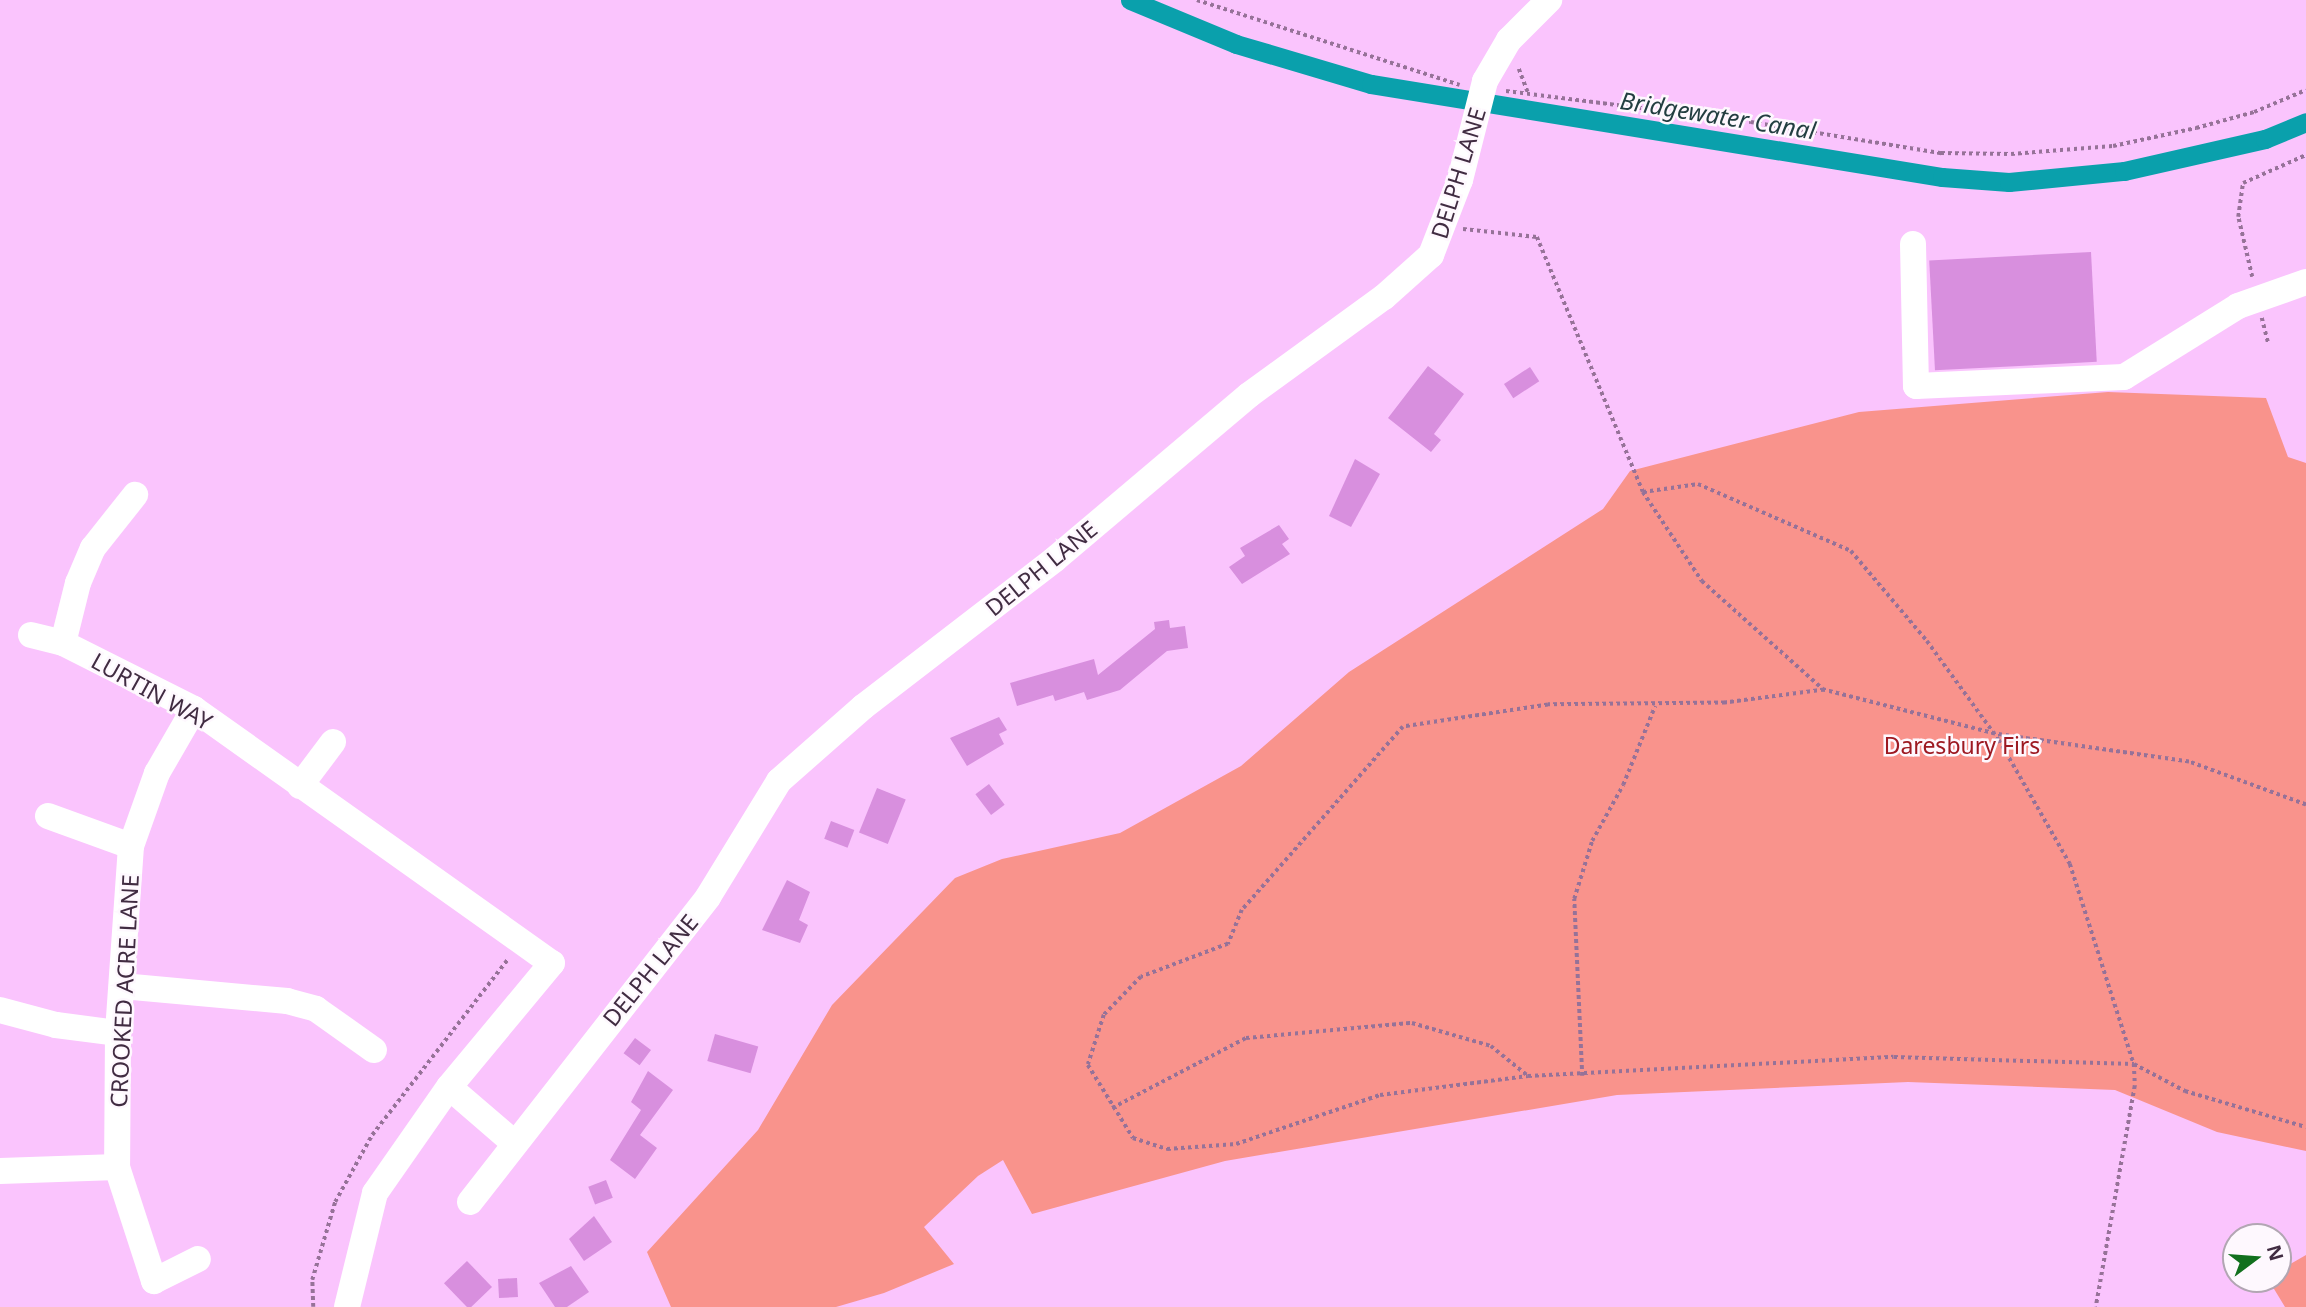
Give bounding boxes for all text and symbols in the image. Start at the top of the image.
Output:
water label: Bridgewater Canal [1618,85,1818,145]
street label: DELPH LANE [1425,104,1491,242]
street label: DELPH LANE [980,515,1102,621]
street label: LURTIN WAY [87,646,217,736]
park label: Daresbury Firs [1884,731,2040,759]
street label: CROOKED ACRE LANE [104,874,144,1108]
street label: DELPH LANE [597,909,703,1031]
north arrow [2222,1223,2292,1293]
text: N [2261,1242,2290,1264]

